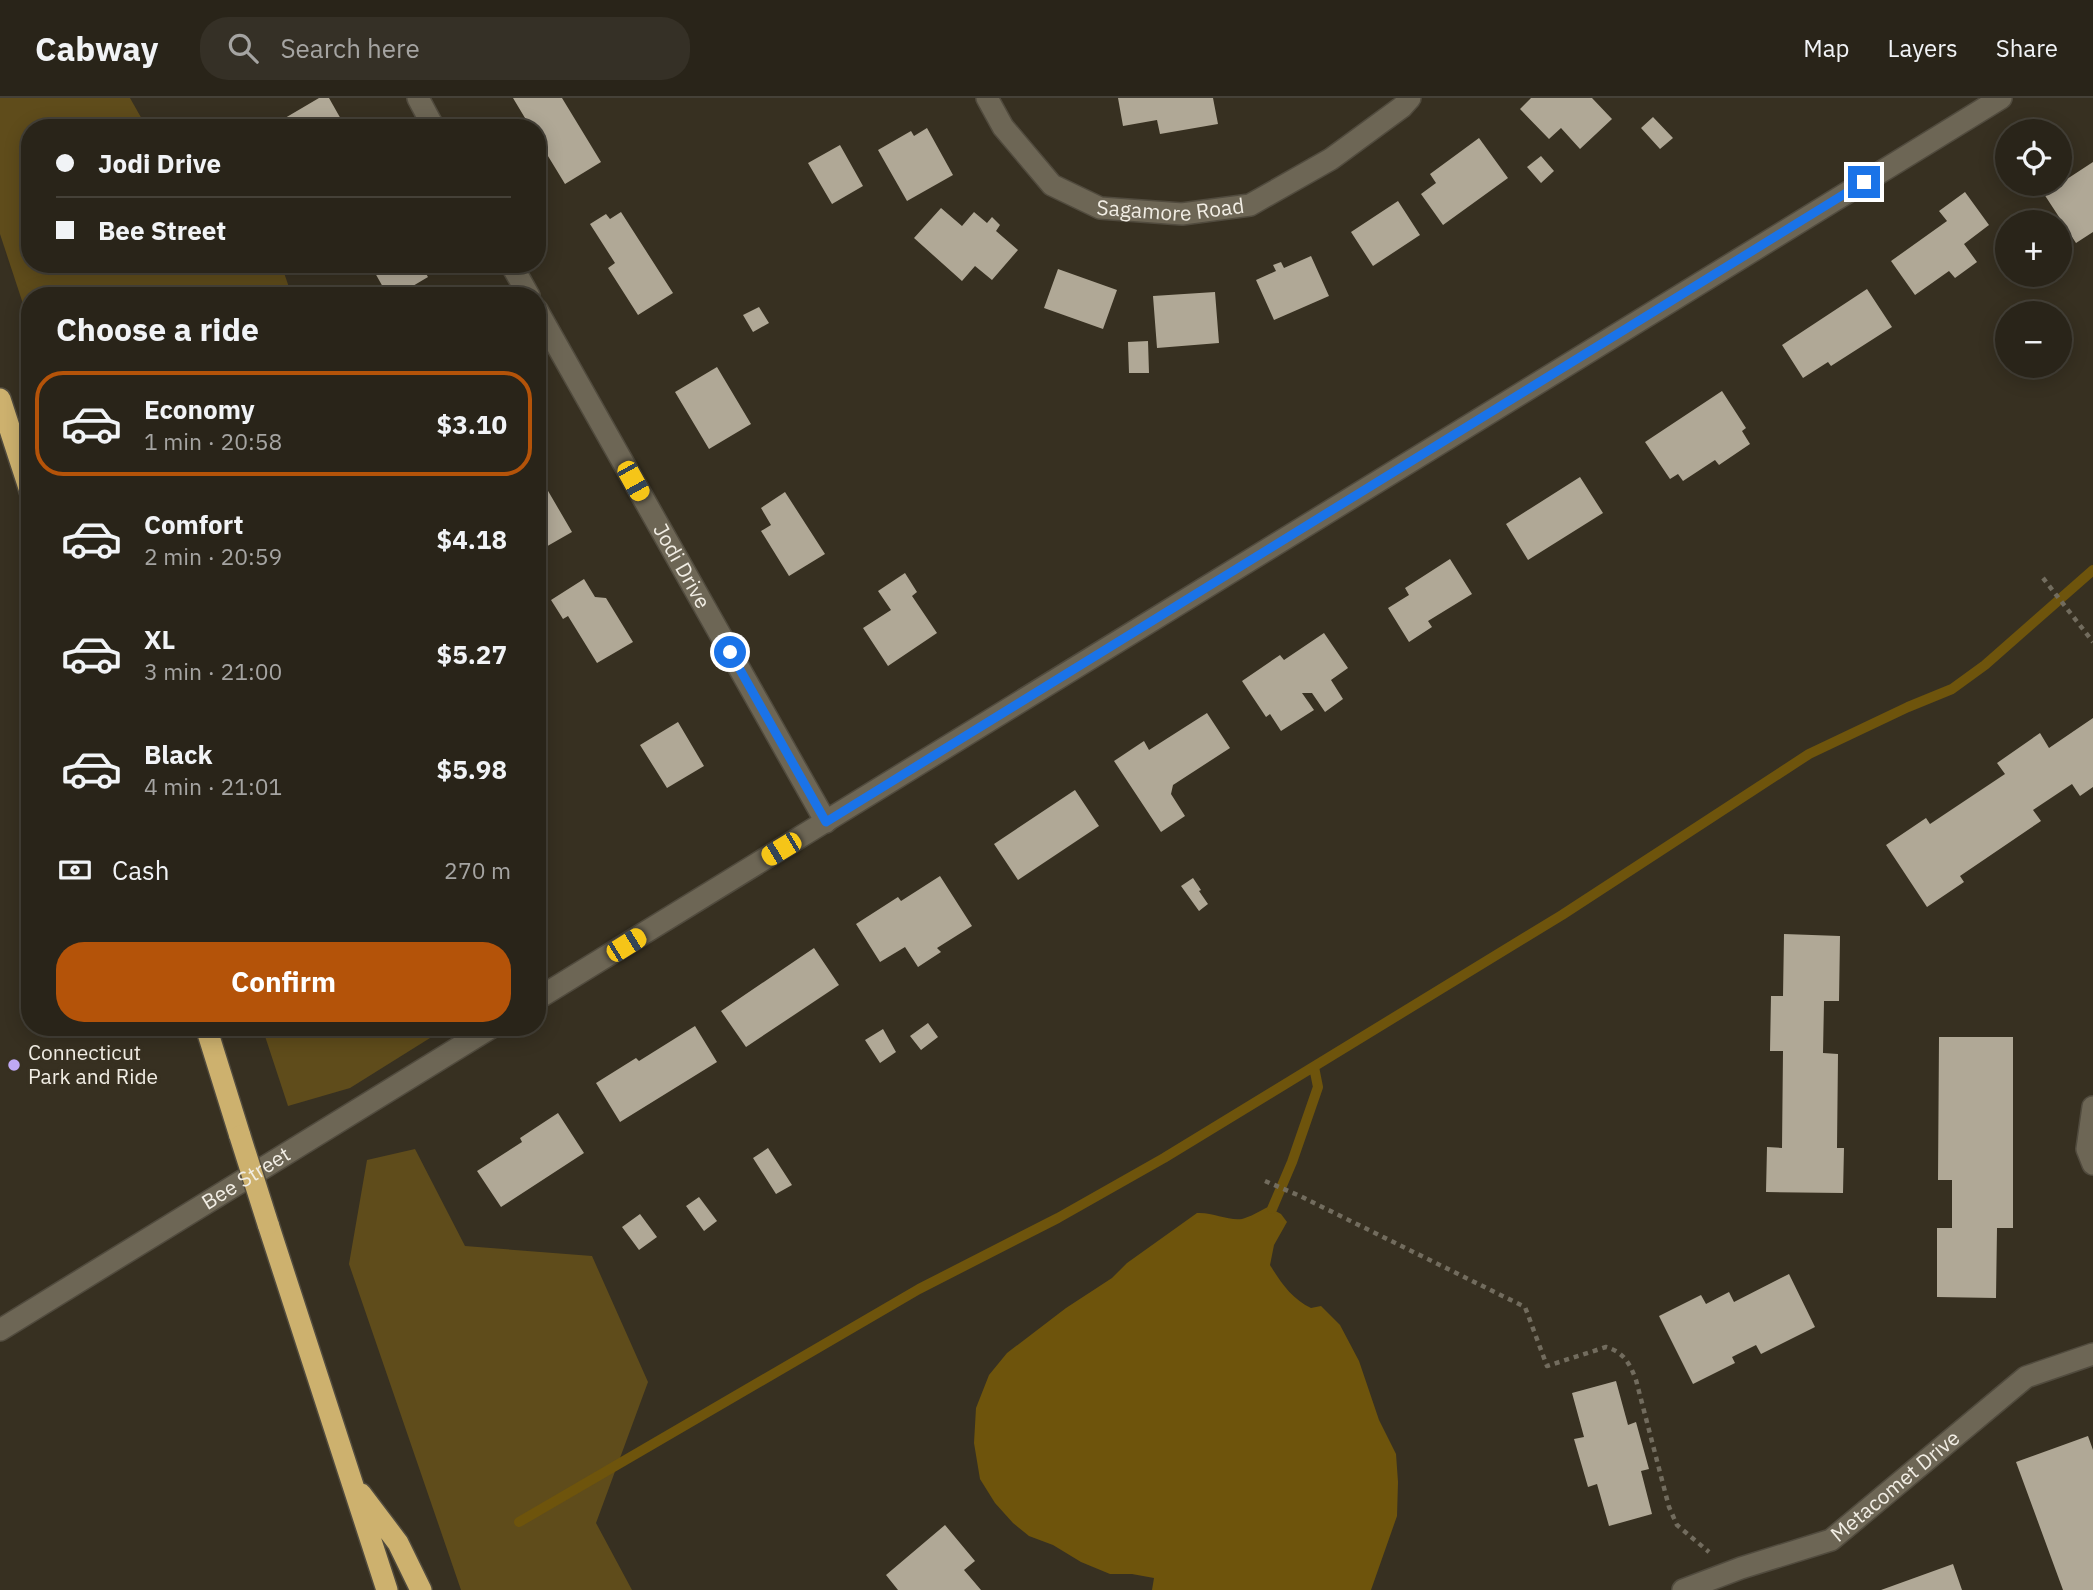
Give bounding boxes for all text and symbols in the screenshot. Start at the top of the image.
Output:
search box [200,17,690,80]
text: Cabway [35,27,158,70]
icon: search [224,29,262,67]
text: Search here [280,31,420,65]
text: Map [1803,32,1850,64]
text: Layers [1888,32,1958,64]
text: Share [1996,32,2058,64]
map controls [1995,119,2072,378]
button: locate [1995,119,2072,196]
text: Jodi Drive [98,146,221,180]
route end [1848,166,1880,198]
street label: Sagamore Road [1096,191,1246,227]
button: + [1995,210,2072,287]
text: Bee Street [98,213,226,247]
button: − [1995,301,2072,378]
text: Choose a ride [56,308,259,350]
icon: car [60,392,123,455]
text: Economy [144,392,255,426]
text: $3.10 [437,407,507,441]
text: 1 min · 20:58 [144,426,282,456]
car [614,458,653,504]
icon: car [60,507,123,570]
text: Comfort [144,507,243,541]
street label: Jodi Drive [647,518,718,613]
text: $4.18 [437,522,507,556]
text: 2 min · 20:59 [144,541,282,571]
icon: car [60,622,123,685]
text: XL [144,622,175,656]
route start [714,636,746,668]
text: $5.27 [437,637,507,671]
text: 3 min · 21:00 [144,656,282,686]
icon: car [60,737,123,800]
text: Black [144,737,212,771]
text: $5.98 [437,752,507,786]
text: 4 min · 21:01 [144,771,282,801]
car [758,829,805,869]
icon: cash [56,851,94,889]
text: Cash [112,853,169,887]
text: 270 m [444,855,511,885]
car [603,925,650,965]
button: Confirm [56,942,511,1022]
place label: Connecticut Park and Ride [28,1038,158,1090]
marker: Connecticut Park and Ride [6,1057,22,1073]
street label: Bee Street [196,1140,295,1216]
street label: Metacomet Drive [1824,1423,1965,1548]

